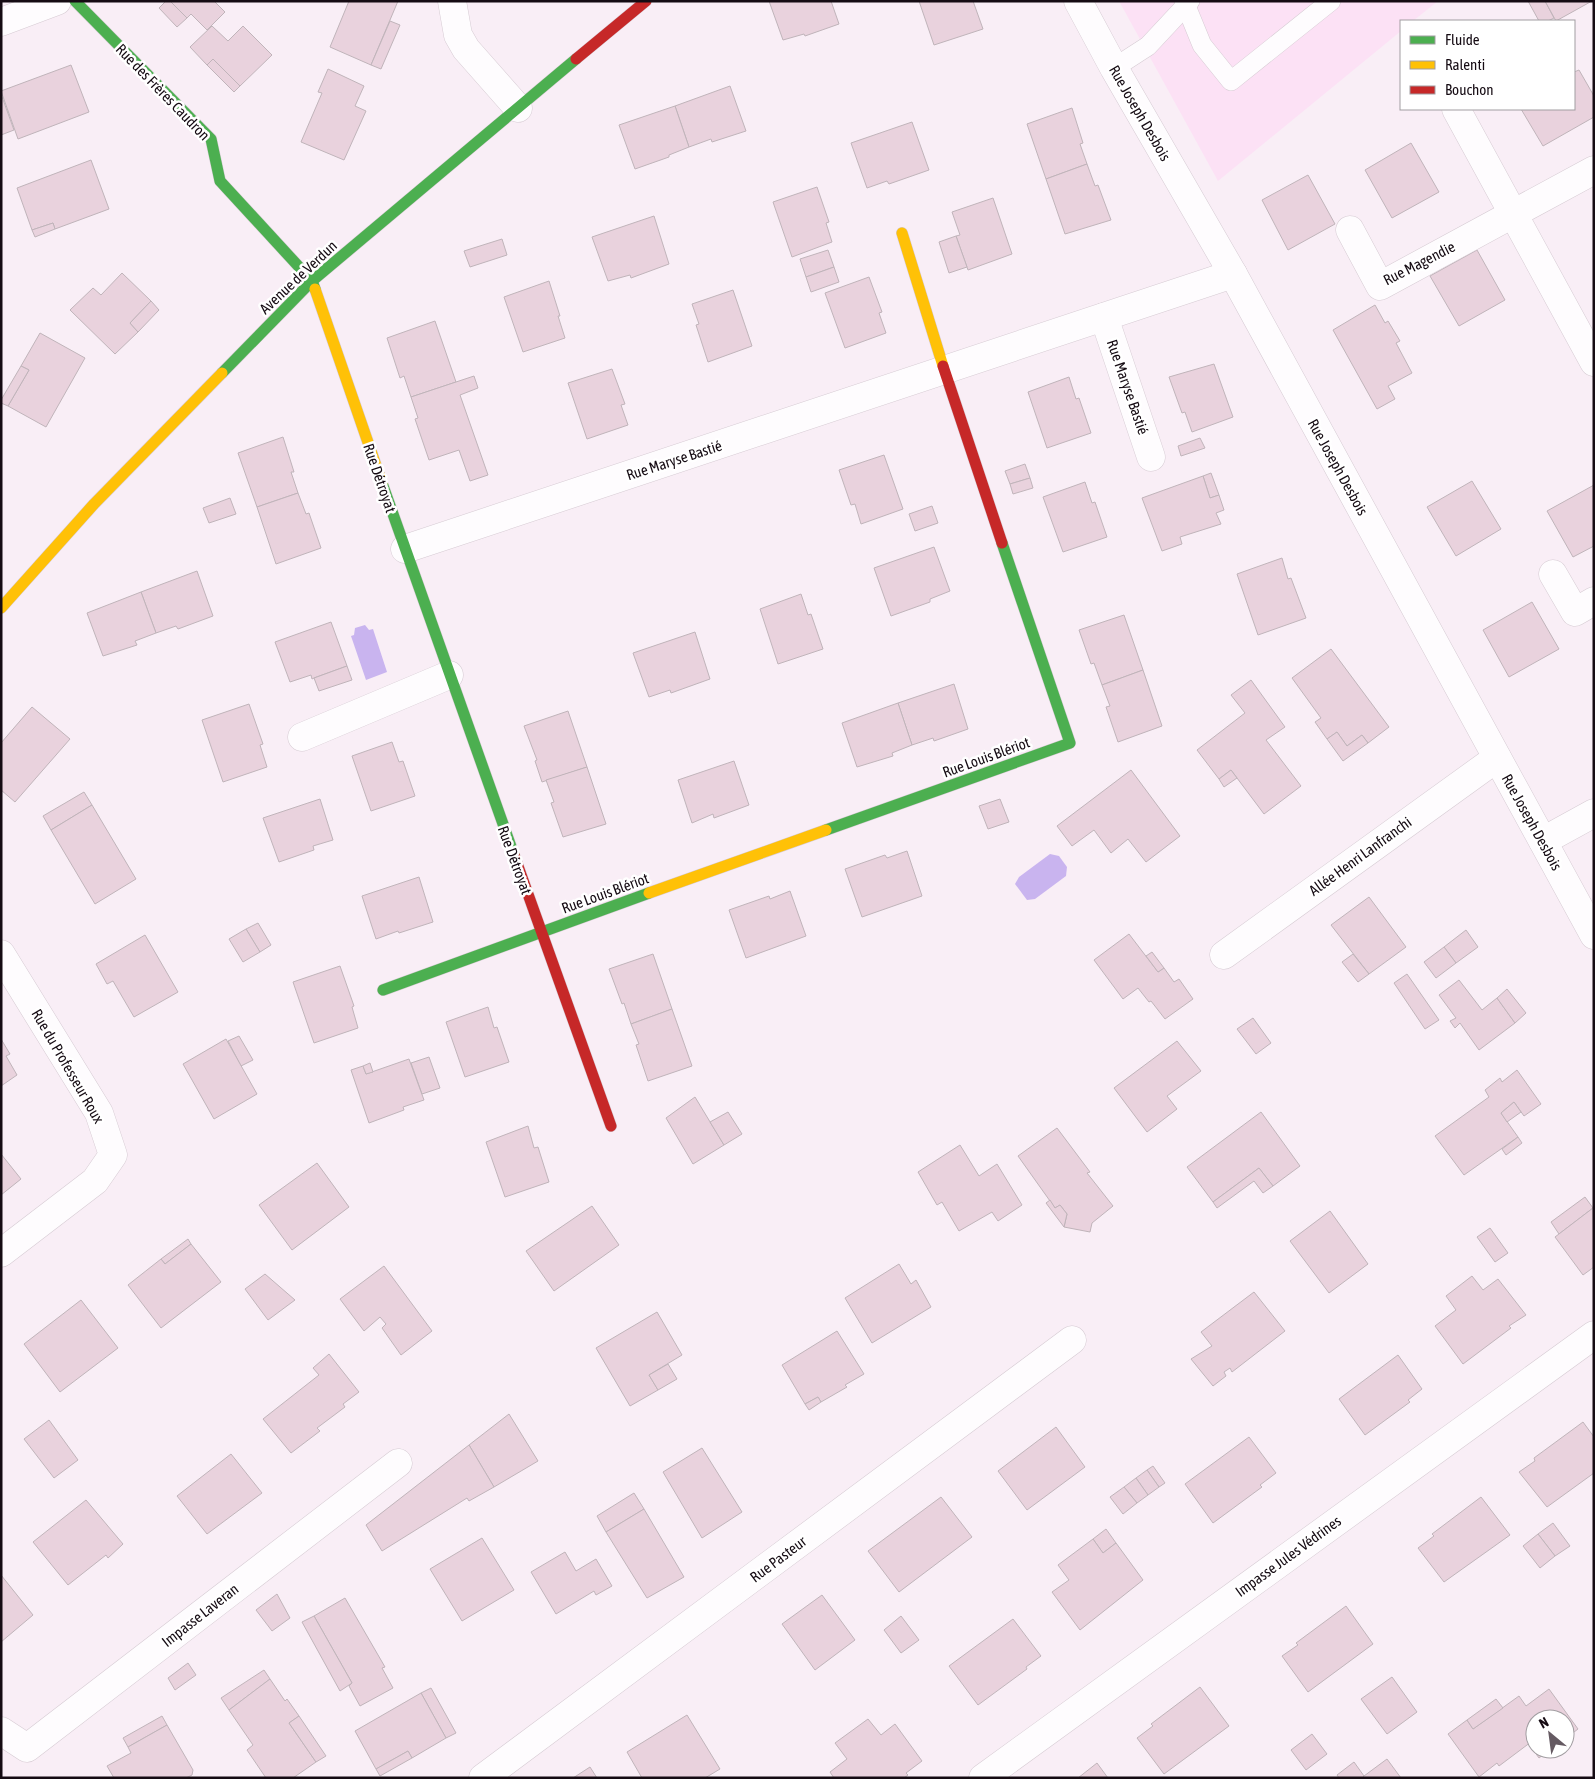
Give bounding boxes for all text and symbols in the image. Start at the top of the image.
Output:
legend [1400,20,1575,110]
text: Fluide [1445,31,1480,48]
street label: Rue des Frères Caudron [113,40,213,144]
text: Ralenti [1445,56,1485,73]
street label: Rue Joseph Desbois [1106,62,1174,164]
text: Bouchon [1445,81,1494,98]
street label: Avenue de Verdun [256,237,340,317]
street label: Rue Magendie [1380,238,1458,288]
street label: Rue Maryse Bastié [1104,337,1152,437]
street label: Rue Joseph Desbois [1305,416,1371,518]
street label: Rue Maryse Bastié [624,437,724,483]
street label: Rue Détroyat [360,441,400,515]
street label: Rue Louis Blériot [940,733,1032,781]
street label: Rue Joseph Desbois [1499,771,1565,873]
street label: Allée Henri Lanfranchi [1306,813,1414,899]
street label: Rue Détroyat [495,823,535,897]
street label: Rue Louis Blériot [559,869,651,917]
street label: Rue du Professeur Roux [28,1006,108,1126]
street label: Impasse Jules Védrines [1232,1512,1344,1600]
street label: Rue Pasteur [747,1532,810,1586]
street label: Impasse Laveran [158,1580,242,1650]
north arrow [1525,1709,1575,1759]
text: N [1536,1714,1551,1732]

